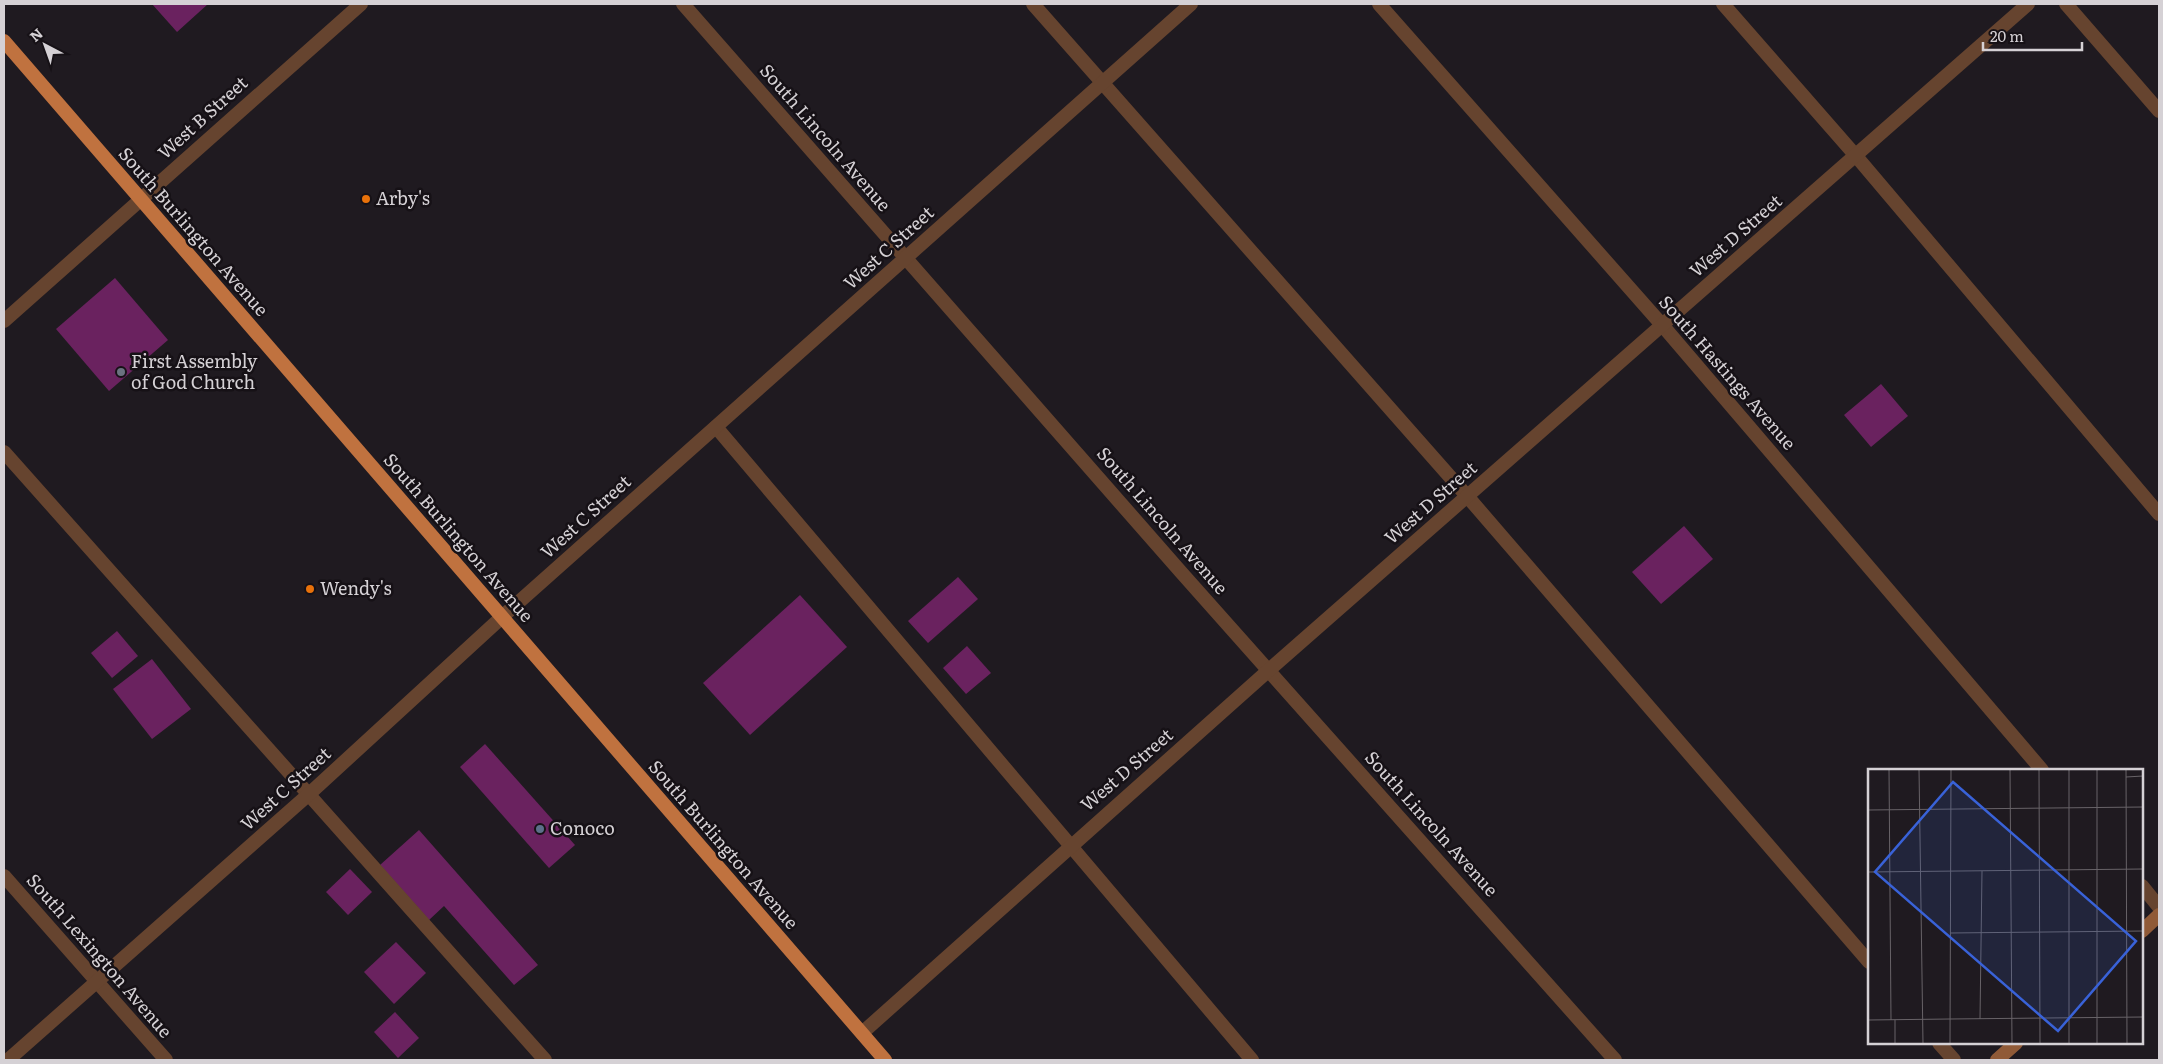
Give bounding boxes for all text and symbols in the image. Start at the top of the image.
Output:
north arrow [20,20,70,70]
scale bar [1983,20,2082,52]
text: N [25,23,47,46]
text: 20 m [1990,24,2024,47]
street label: South Lincoln Avenue [754,57,898,217]
street label: West B Street [151,69,254,165]
street label: South Burlington Avenue [113,140,275,322]
place label: Arby's [376,184,430,211]
street label: West D Street [1683,187,1788,283]
marker: Arby's [360,193,372,205]
street label: West C Street [837,198,940,295]
street label: South Hastings Avenue [1653,289,1803,455]
place label: First Assembly of God Church [131,347,258,395]
marker: First Assembly of God Church [115,366,127,378]
street label: South Lincoln Avenue [1091,440,1235,600]
street label: South Burlington Avenue [378,446,540,628]
street label: West D Street [1378,454,1483,550]
street label: West C Street [534,467,637,564]
place label: Wendy's [320,574,392,601]
marker: Wendy's [304,583,316,595]
street label: West D Street [1074,721,1179,817]
street label: West C Street [234,739,337,836]
street label: South Lincoln Avenue [1359,744,1505,902]
street label: South Burlington Avenue [643,753,805,935]
inset map [1868,769,2143,1044]
place label: Conoco [550,814,615,841]
marker: Conoco [534,823,546,835]
street label: South Lexington Avenue [21,867,179,1043]

